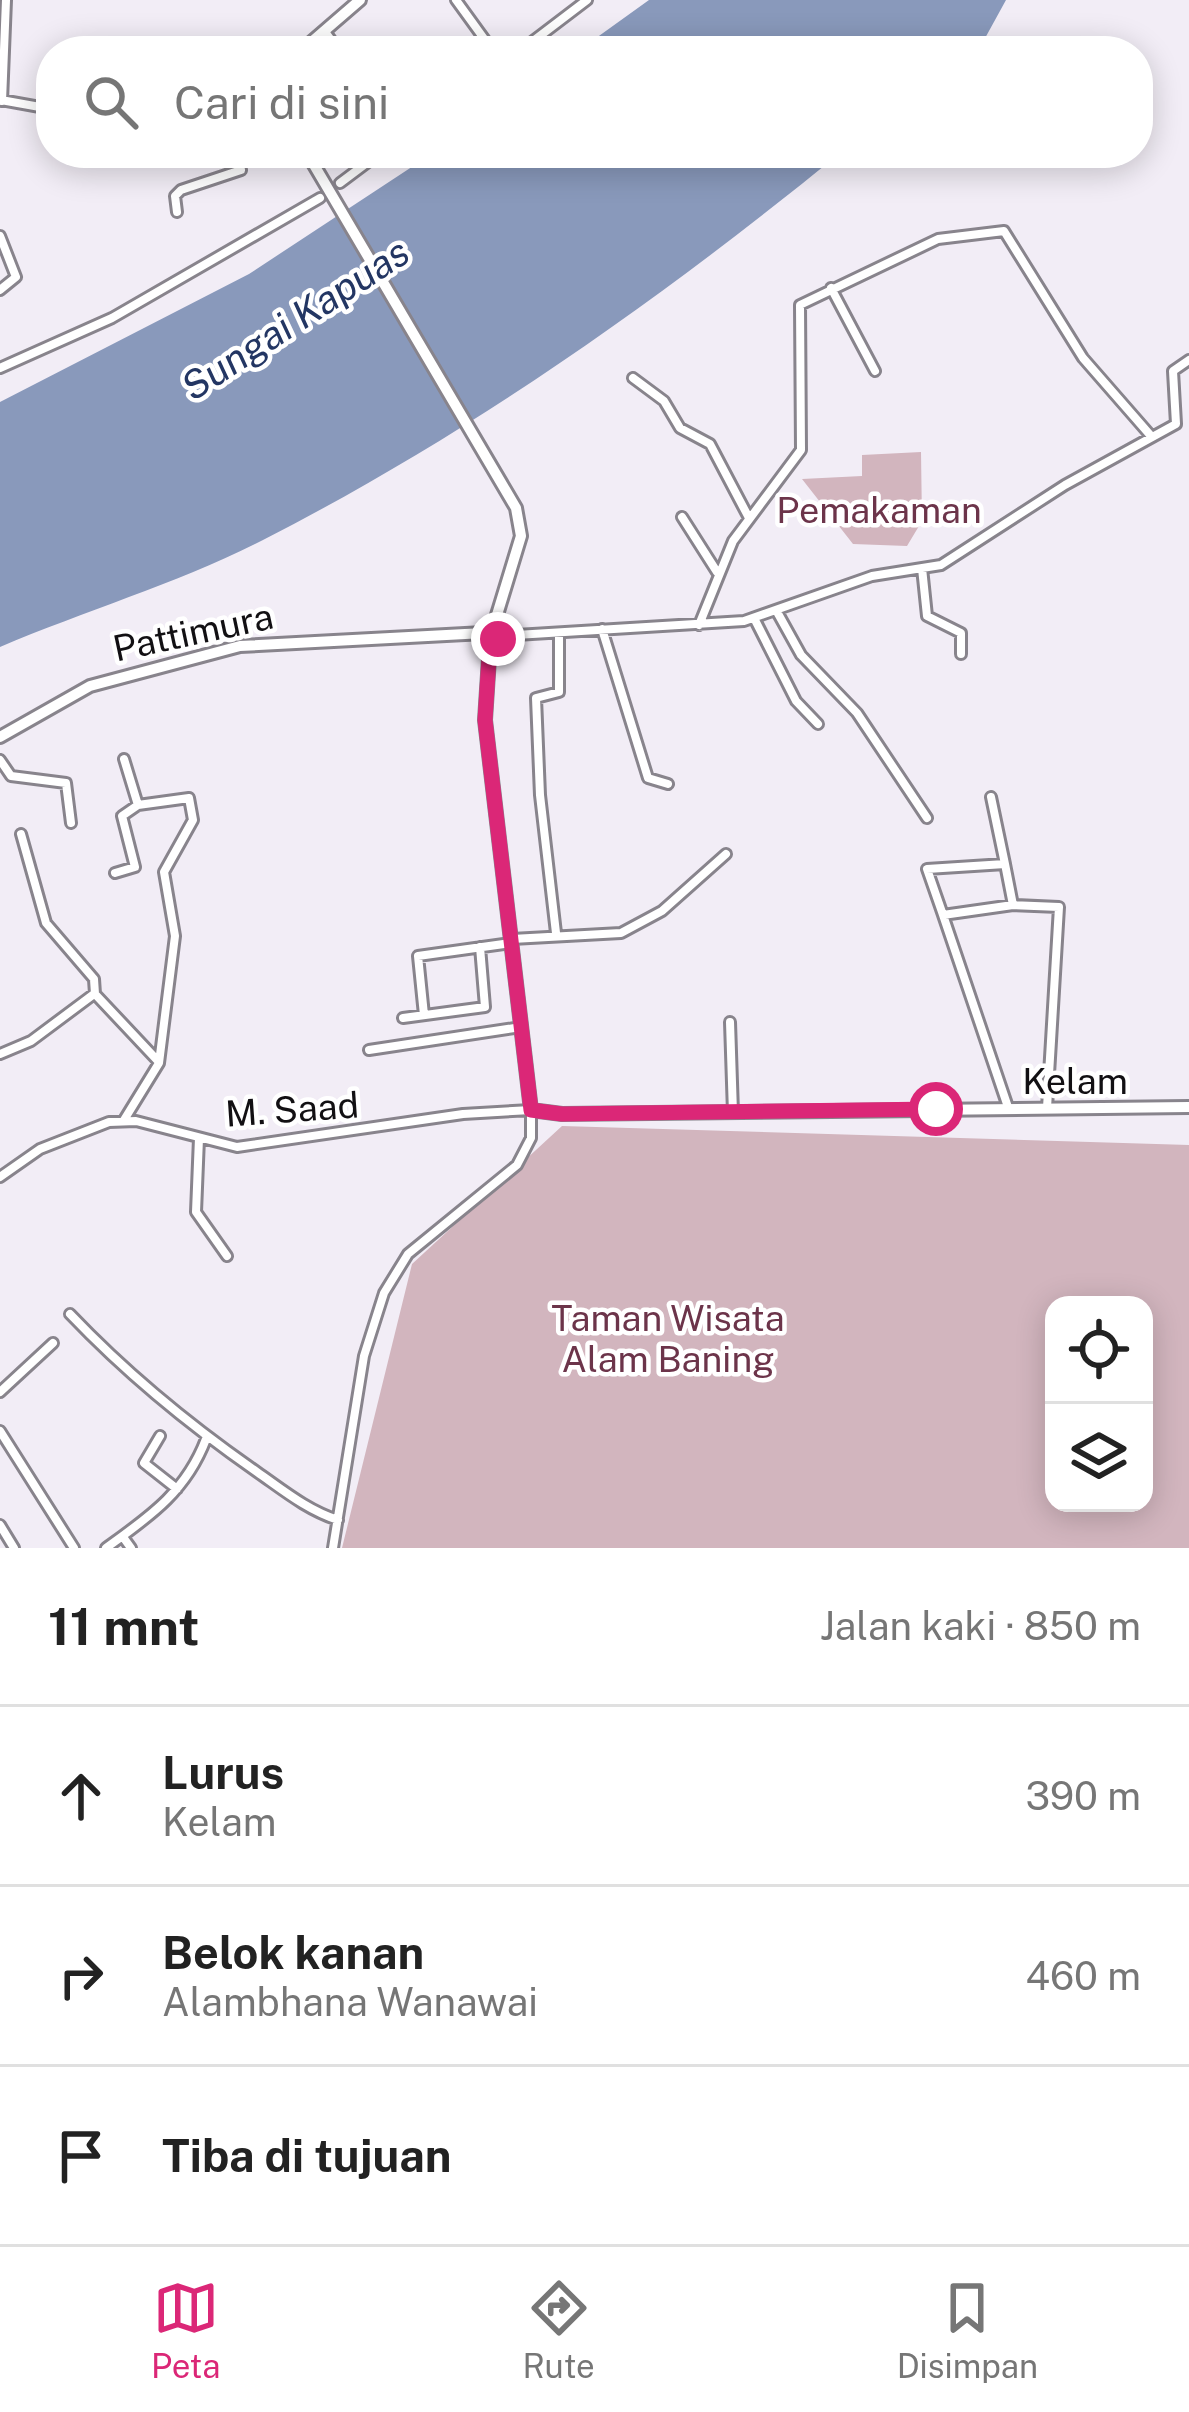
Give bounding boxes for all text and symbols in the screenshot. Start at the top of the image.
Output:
search box [36,36,1153,168]
icon: search [78,69,144,135]
text: Cari di sini [174,76,389,129]
water label: Sungai Kapuas [173,228,417,410]
park label: Pemakaman [776,489,982,531]
street label: Pattimura [109,595,277,669]
route end [471,612,525,666]
street label: Kelam [1022,1060,1128,1102]
route start [909,1082,963,1136]
street label: M. Saad [224,1083,360,1135]
map controls [1045,1296,1153,1512]
button: locate [1045,1296,1153,1404]
park label: Taman Wisata Alam Baning [551,1297,785,1380]
button: layers [1045,1404,1153,1512]
text: 11 mnt [48,1597,199,1656]
text: Jalan kaki · 850 m [820,1603,1141,1649]
text: Lurus [162,1746,284,1799]
icon: ahead [48,1763,114,1829]
text: 390 m [1026,1773,1141,1819]
text: Kelam [162,1799,277,1845]
text: Belok kanan [162,1926,424,1979]
icon: right [48,1943,114,2009]
text: 460 m [1025,1953,1141,1999]
text: Alambhana Wanawai [162,1979,538,2025]
icon: arrive [48,2123,114,2189]
text: Tiba di tujuan [162,2129,451,2182]
tab: Peta [151,2275,221,2385]
tab: Rute [522,2275,595,2385]
tab: Disimpan [897,2275,1038,2385]

